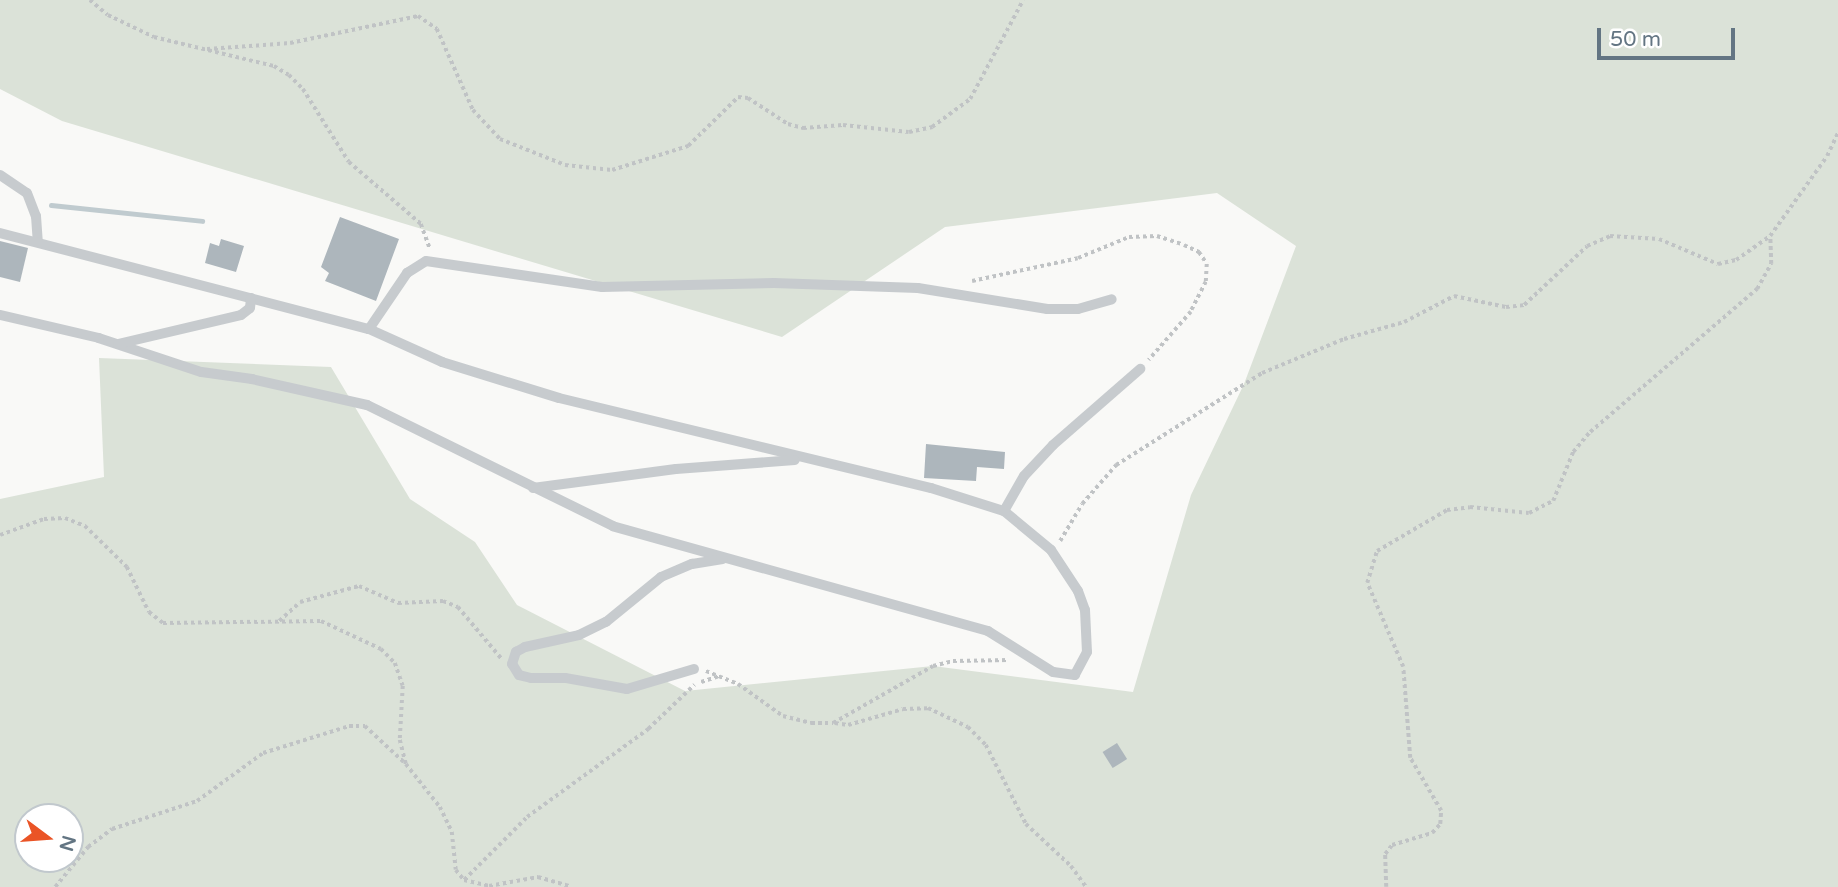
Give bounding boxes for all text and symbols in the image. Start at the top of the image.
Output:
scale bar [1600,14,1738,58]
text: 50 m [1610,27,1661,52]
north arrow [14,803,84,873]
text: N [55,833,80,854]

